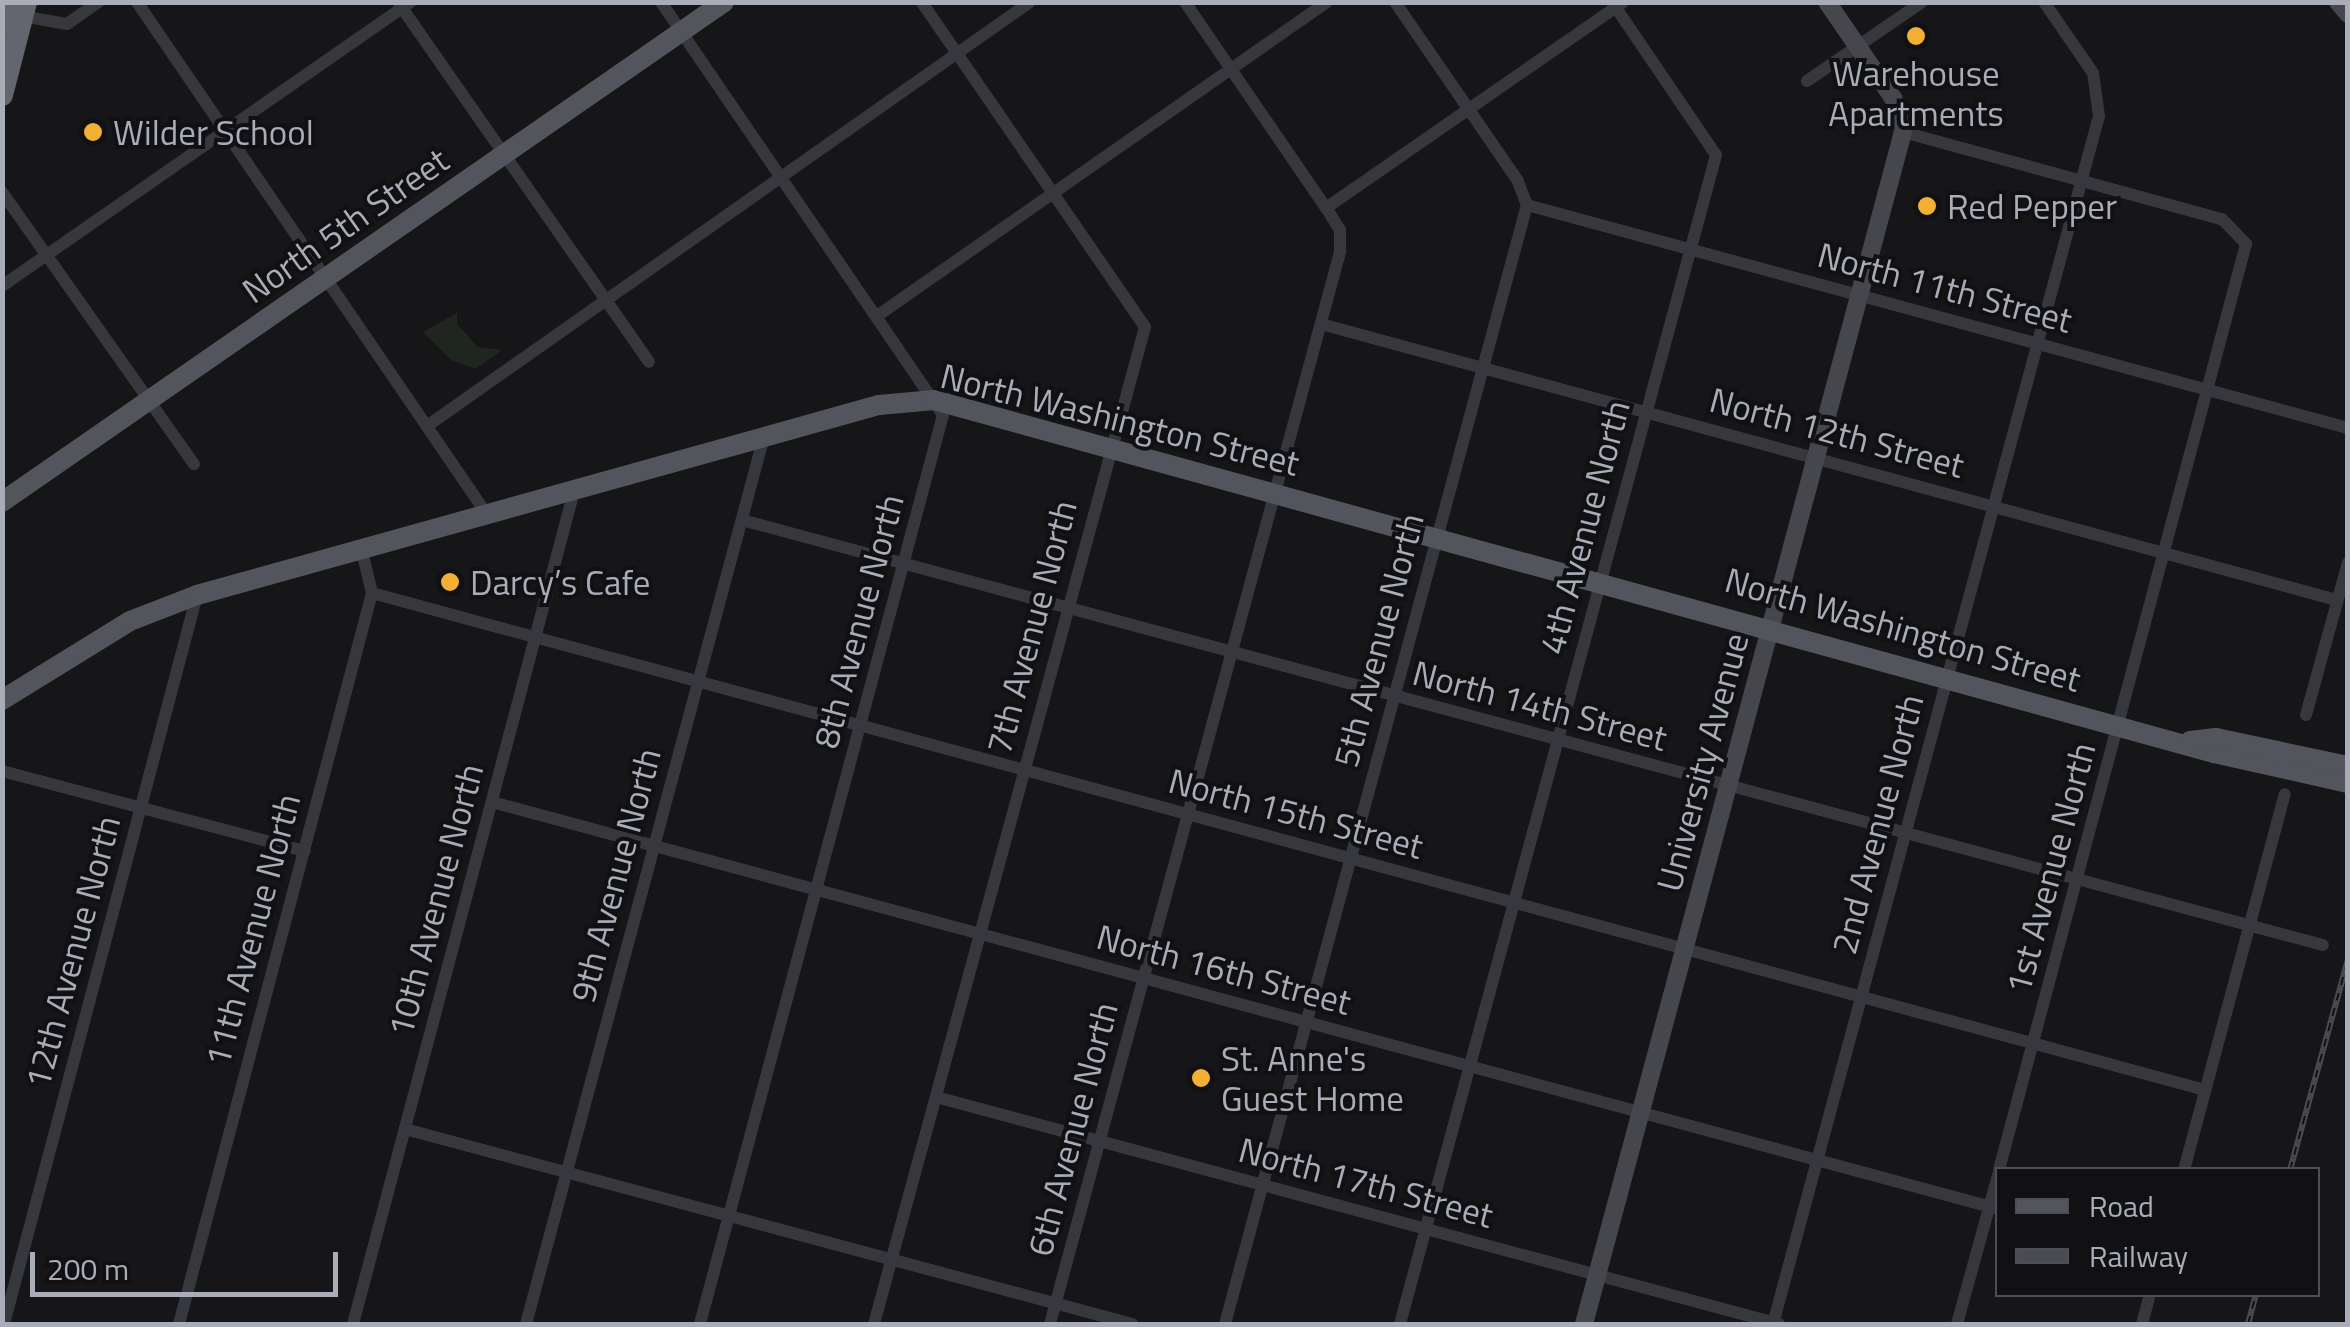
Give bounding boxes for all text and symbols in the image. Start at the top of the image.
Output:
marker: Warehouse Apartments [1905,25,1927,47]
place label: Warehouse Apartments [1828,52,2004,134]
place label: Wilder School [113,111,314,153]
marker: Wilder School [82,121,104,143]
street label: North 5th Street [234,139,456,311]
place label: Red Pepper [1947,185,2117,227]
marker: Red Pepper [1916,195,1938,217]
street label: North 11th Street [1813,233,2077,341]
street label: North Washington Street [936,354,1304,484]
street label: North 12th Street [1705,378,1969,486]
street label: 4th Avenue North [1530,396,1638,658]
street label: 8th Avenue North [804,490,912,752]
street label: 7th Avenue North [977,496,1085,758]
street label: 5th Avenue North [1324,509,1432,771]
street label: North Washington Street [1720,558,2086,700]
place label: Darcy’s Cafe [470,561,650,603]
marker: Darcy’s Cafe [439,571,461,593]
street label: University Avenue [1647,628,1757,896]
street label: North 14th Street [1408,651,1672,759]
street label: 2nd Avenue North [1822,690,1932,958]
street label: 1st Avenue North [1996,738,2104,998]
street label: 9th Avenue North [561,744,669,1006]
street label: 10th Avenue North [378,759,492,1041]
street label: North 15th Street [1164,759,1428,867]
street label: 11th Avenue North [195,789,309,1071]
street label: 12th Avenue North [15,811,129,1093]
street label: North 16th Street [1092,915,1356,1023]
street label: 6th Avenue North [1018,998,1126,1260]
place label: St. Anne's Guest Home [1221,1037,1404,1119]
marker: St. Anne's Guest Home [1190,1067,1212,1089]
street label: North 17th Street [1234,1128,1498,1236]
legend [1995,1167,2320,1297]
text: Road [2089,1183,2154,1229]
scale bar [35,1232,342,1294]
text: Railway [2089,1233,2188,1279]
text: 200 m [47,1246,129,1292]

